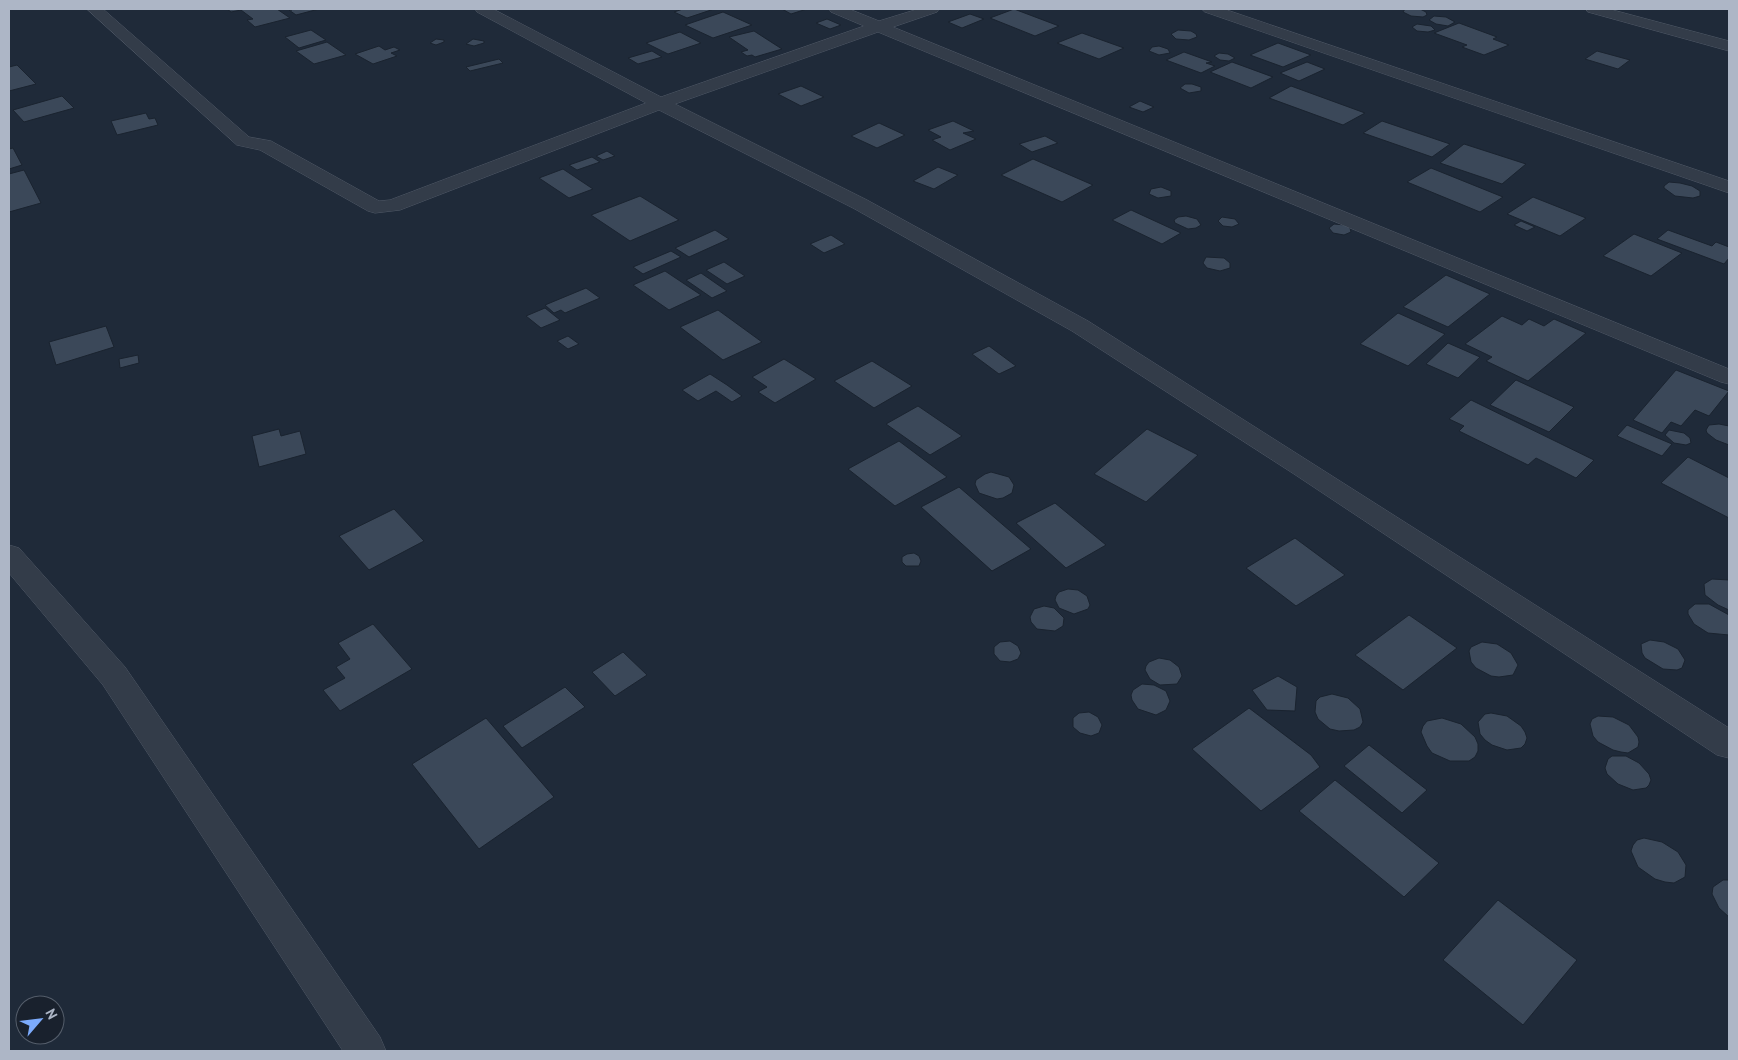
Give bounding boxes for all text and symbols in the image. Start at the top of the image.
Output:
north arrow [15,995,65,1045]
text: N [41,1006,62,1022]

